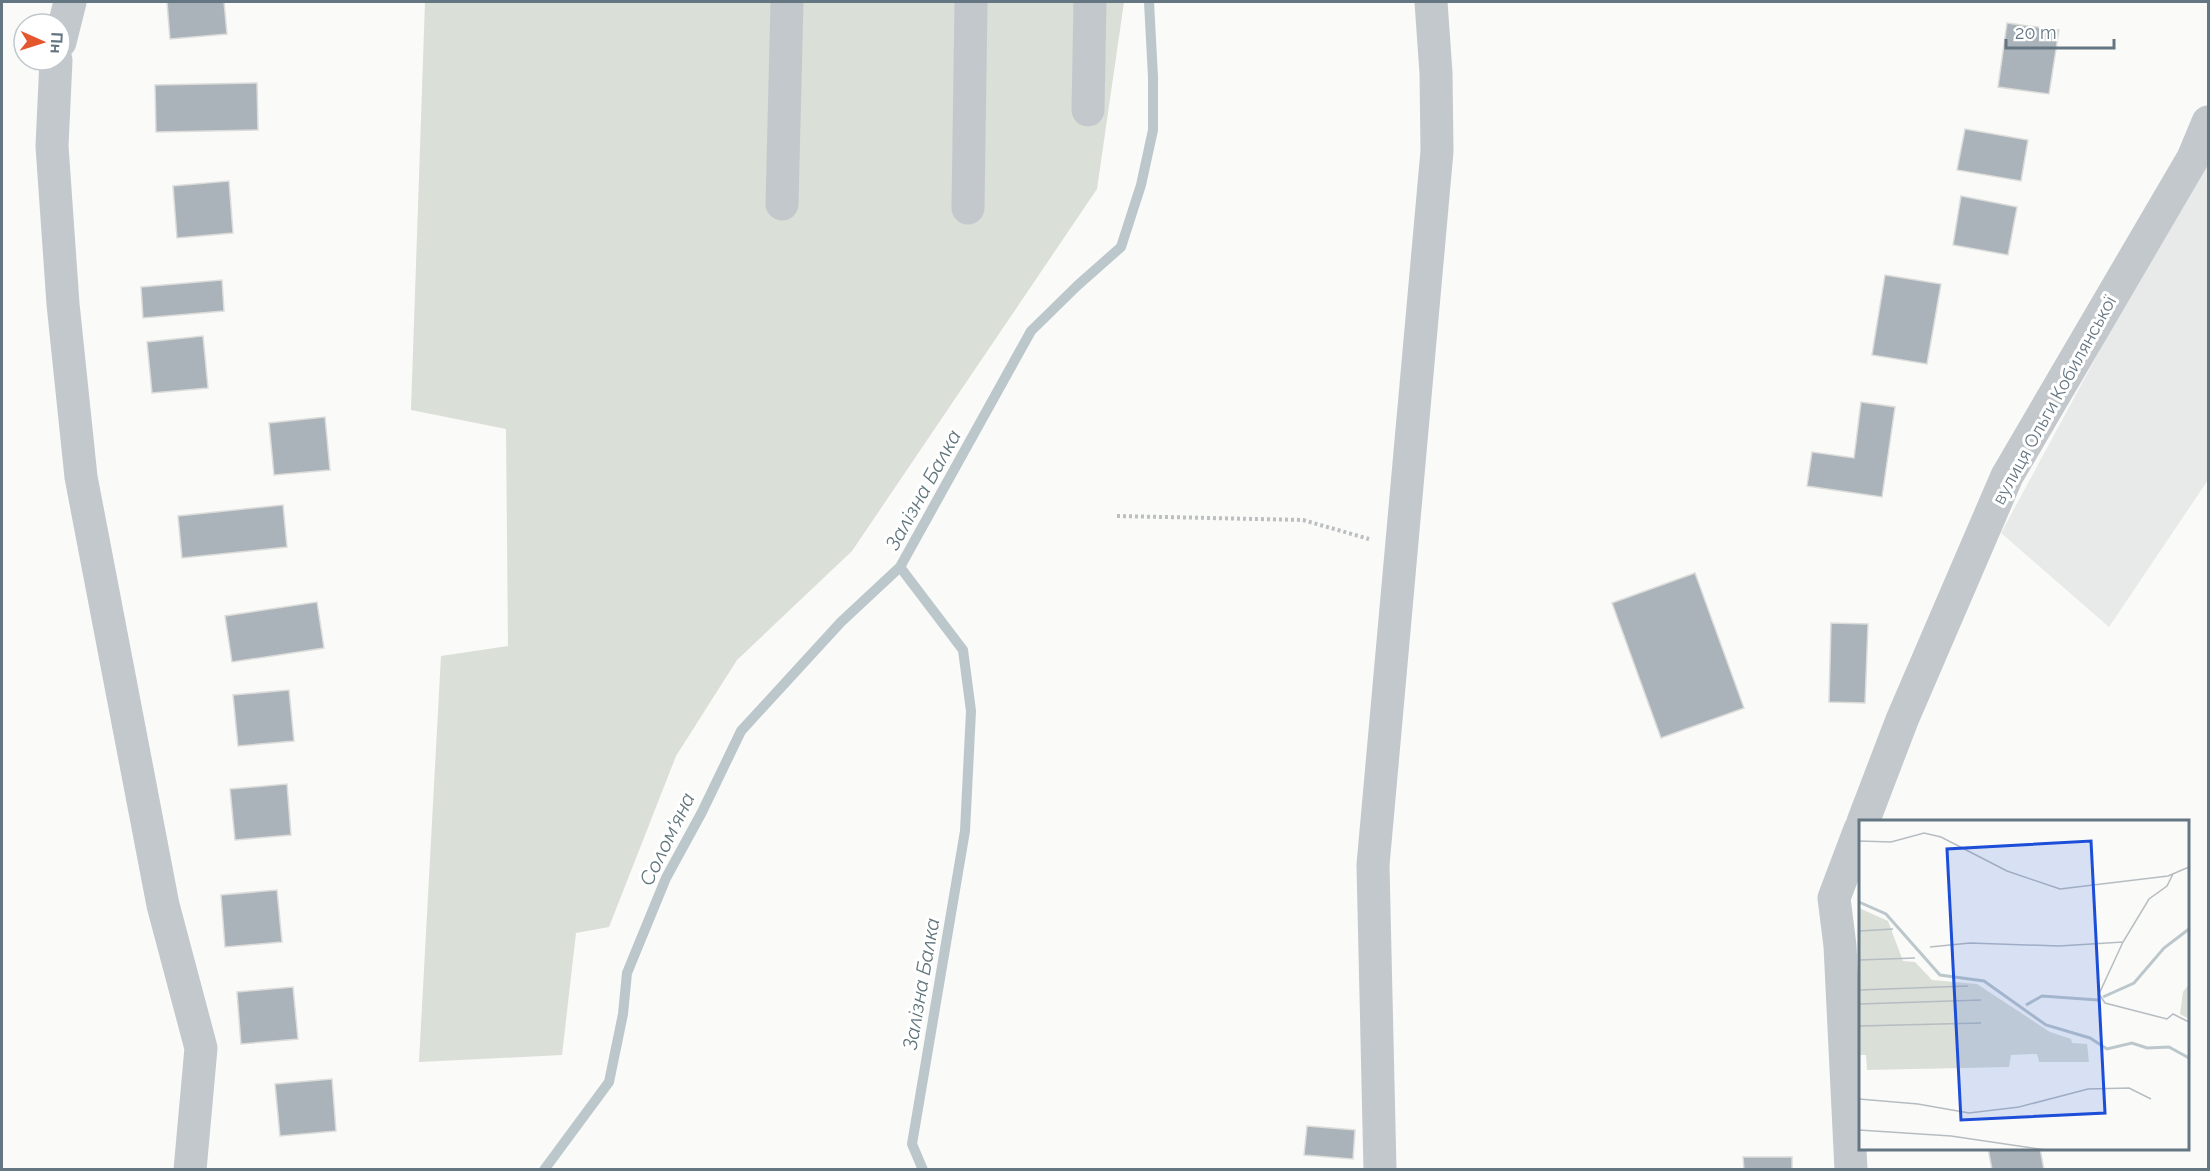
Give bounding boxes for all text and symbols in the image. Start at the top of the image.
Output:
north arrow [12,12,72,72]
scale bar [2006,12,2114,50]
text: 20 m [2015,22,2057,43]
text: Пн [46,32,67,54]
street label: вулиця Ольги Кобилянської [1988,292,2120,508]
water label: Залізна Балка [880,426,966,554]
water label: Солом'яна [634,789,700,889]
inset map [1859,820,2189,1150]
water label: Залізна Балка [898,916,944,1052]

